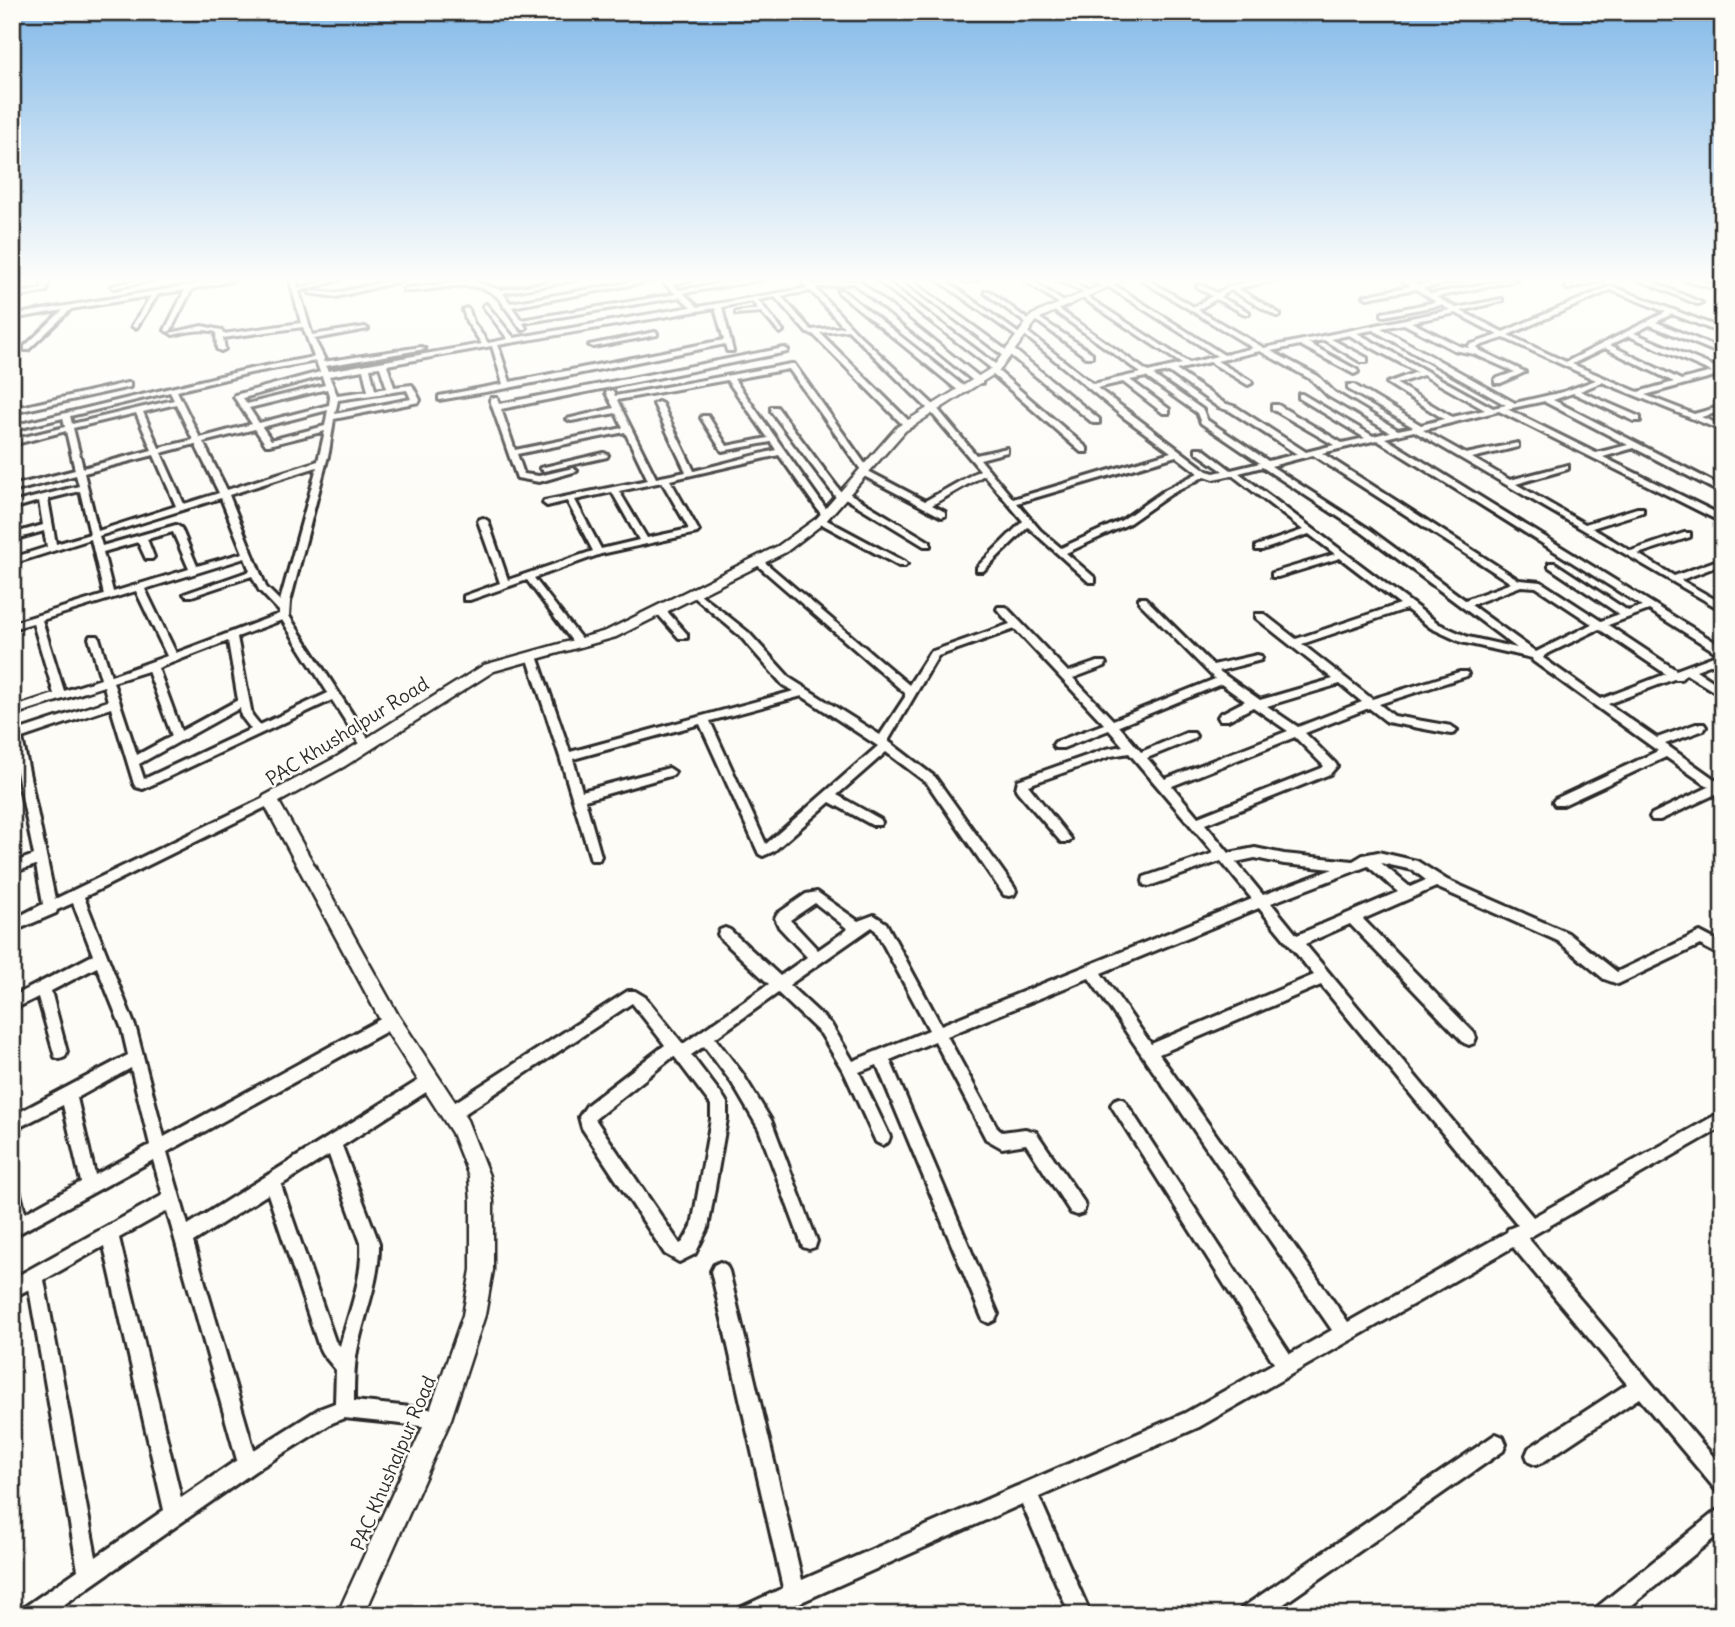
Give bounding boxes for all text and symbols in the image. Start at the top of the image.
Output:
street label: PAC Khushalpur Road [261,671,433,791]
street label: PAC Khushalpur Road [345,1372,441,1554]

